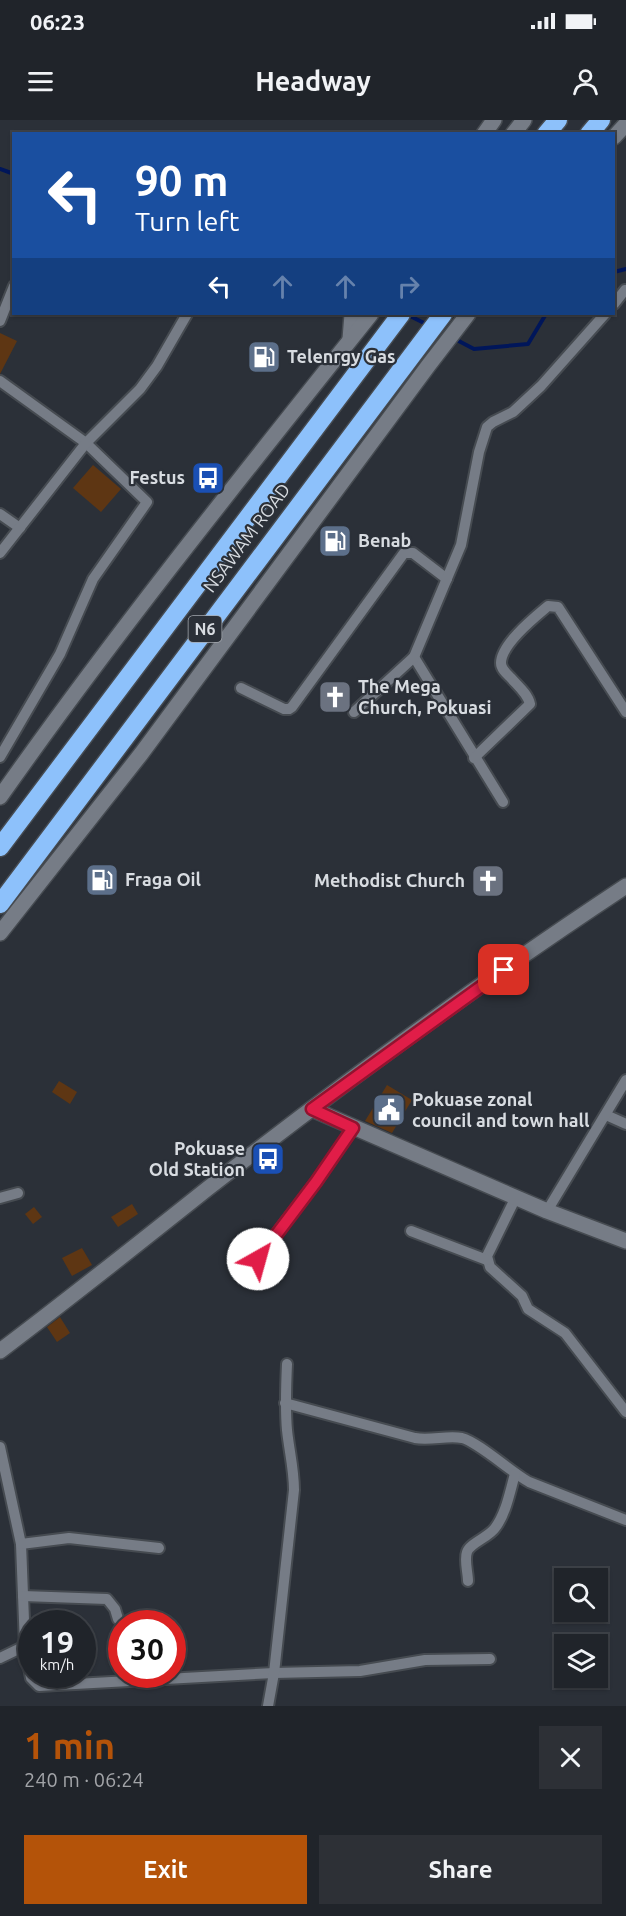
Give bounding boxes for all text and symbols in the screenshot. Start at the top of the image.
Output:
text: 06:23 [30,9,85,34]
icon: menu [24,65,57,98]
icon: person [569,65,602,98]
text: Headway [255,66,371,96]
icon: left [36,156,114,234]
text: 90 m [135,157,229,204]
text: Turn left [135,206,239,236]
icon: left [203,270,236,303]
icon: ahead [266,270,299,303]
icon: ahead [329,270,362,303]
icon: right [392,270,425,303]
fuel station icon: Telenrgy Gas [246,339,282,375]
place label: Telenrgy Gas [287,346,395,366]
bus stop icon: Festus [190,460,226,496]
place label: Festus [129,467,185,487]
street label: NSAWAM ROAD [199,479,294,596]
fuel station icon: Benab [317,523,353,559]
place label: Benab [358,530,411,550]
road number: N6 [188,616,222,642]
place label: The Mega Church, Pokuasi [358,676,492,717]
church icon: The Mega Church, Pokuasi [317,679,353,715]
fuel station icon: Fraga Oil [84,862,120,898]
church icon: Methodist Church [470,863,506,899]
place label: Fraga Oil [125,869,202,889]
place label: Methodist Church [314,870,465,890]
pin [478,944,529,995]
icon: arrive [487,953,520,986]
place label: Pokuase zonal council and town hall [412,1089,590,1130]
public building icon: Pokuase zonal council and town hall [371,1092,407,1128]
place label: Pokuase Old Station [149,1138,245,1179]
bus stop icon: Pokuase Old Station [250,1141,286,1177]
position arrow [226,1227,290,1291]
map controls [554,1568,608,1688]
button: search [554,1568,608,1622]
speed limit sign: 30 [108,1610,186,1688]
text: 19 [40,1625,74,1659]
button: layers [554,1634,608,1688]
text: km/h [40,1656,74,1673]
text: 1 min [24,1725,115,1766]
button: close [539,1726,602,1789]
text: 240 m · 06:24 [24,1768,144,1791]
button: Exit [24,1835,307,1904]
button: Share [319,1835,602,1904]

